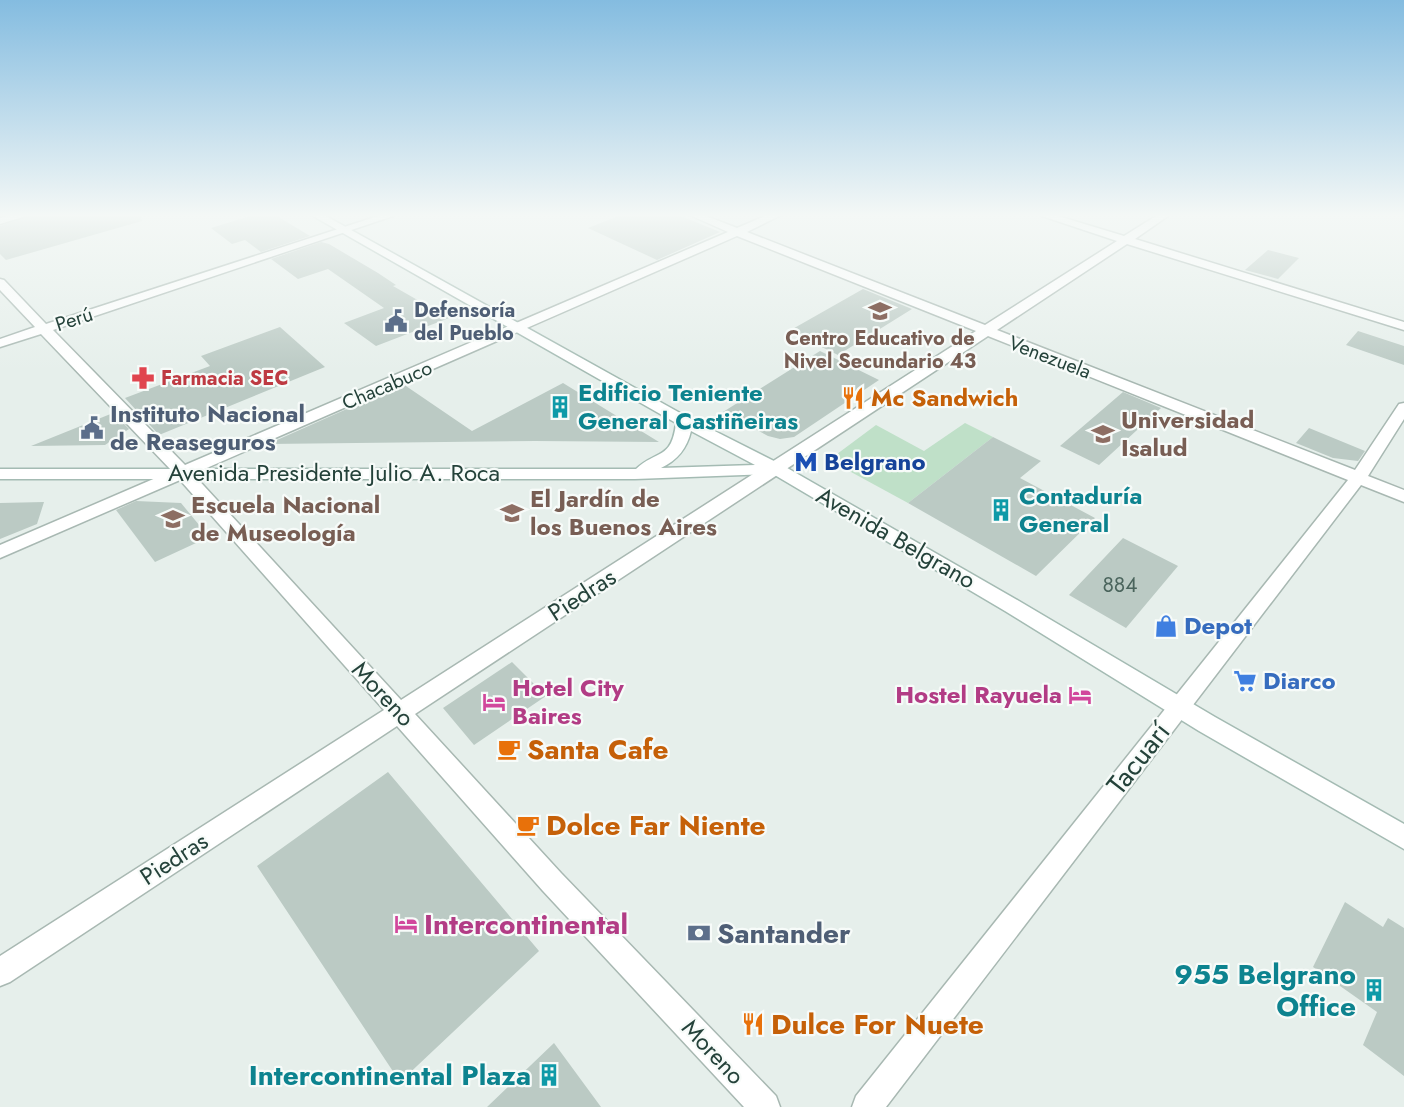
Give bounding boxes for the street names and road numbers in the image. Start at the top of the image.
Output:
street label: Perú [52,300,97,339]
street label: Venezuela [1004,328,1095,386]
street label: Chacabuco [338,353,437,417]
street label: Avenida Presidente Julio A. Roca [168,455,500,490]
street label: Avenida Belgrano [810,478,982,597]
street label: Piedras [541,560,623,630]
street label: Moreno [344,653,423,734]
street label: Tacuarí [1097,712,1181,803]
street label: Piedras [133,824,215,894]
street label: Moreno [674,1011,753,1092]

